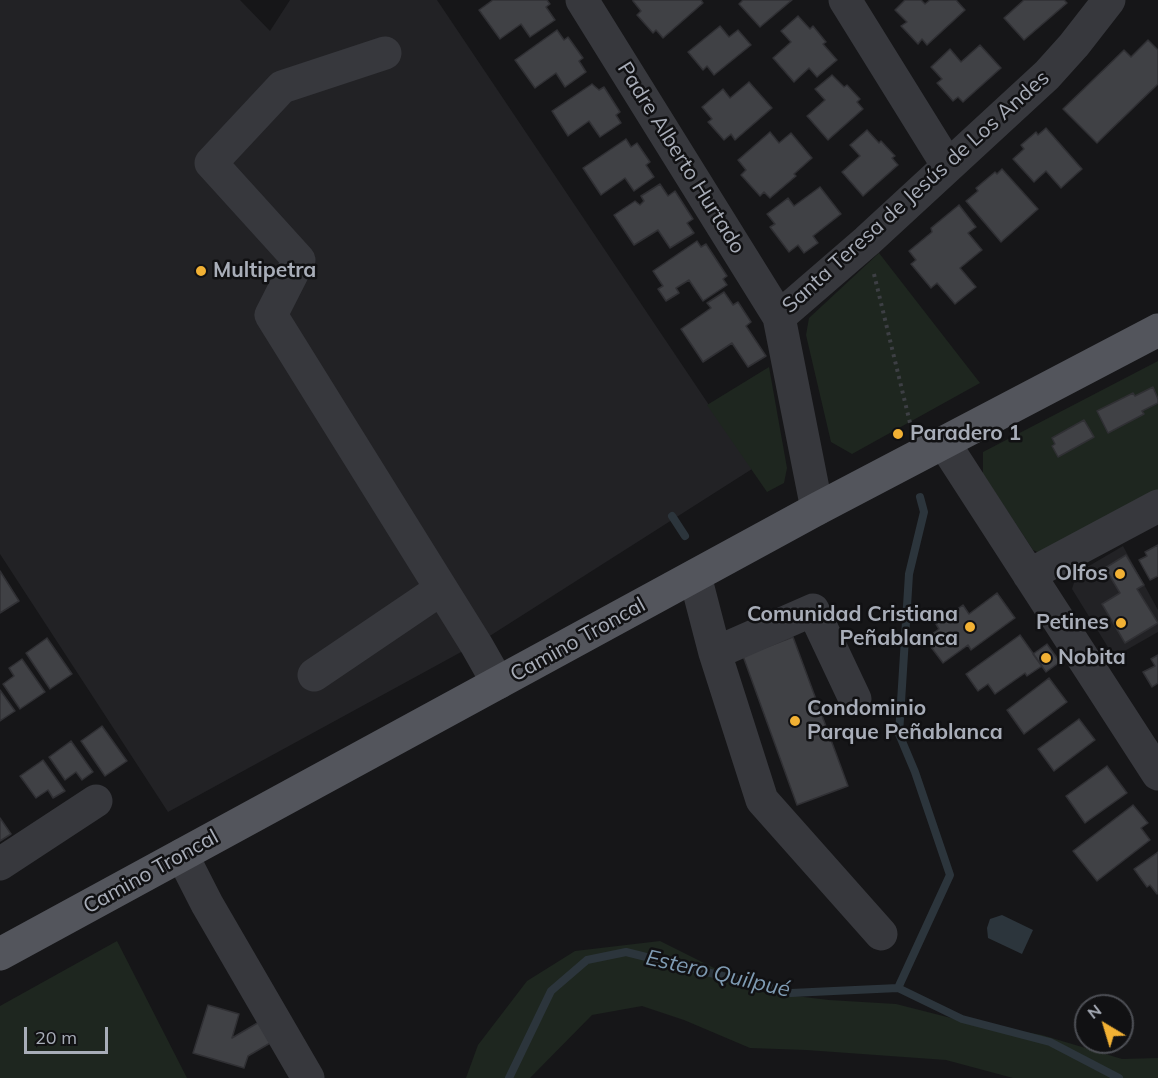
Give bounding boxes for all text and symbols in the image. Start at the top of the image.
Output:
street label: Padre Alberto Hurtado [612,58,750,258]
street label: Santa Teresa de Jesús de Los Andes [777,65,1055,319]
place label: Multipetra [213,258,316,284]
marker: Multipetra [194,264,208,278]
place label: Paradero 1 [910,421,1021,447]
marker: Paradero 1 [891,427,905,441]
place label: Olfos [1056,561,1108,587]
marker: Olfos [1113,567,1127,581]
street label: Camino Troncal [506,592,650,688]
place label: Comunidad Cristiana Peñablanca [747,602,958,652]
place label: Petines [1036,610,1109,636]
marker: Petines [1114,616,1128,630]
marker: Comunidad Cristiana Peñablanca [963,620,977,634]
place label: Nobita [1058,645,1126,671]
marker: Nobita [1039,651,1053,665]
place label: Condominio Parque Peñablanca [807,696,1003,746]
marker: Condominio Parque Peñablanca [788,714,802,728]
street label: Camino Troncal [79,824,223,920]
water label: Estero Quilpué [643,945,793,1003]
north arrow [1074,994,1134,1054]
text: N [1083,1000,1105,1023]
scale bar [27,1015,111,1053]
text: 20 m [35,1026,77,1049]

